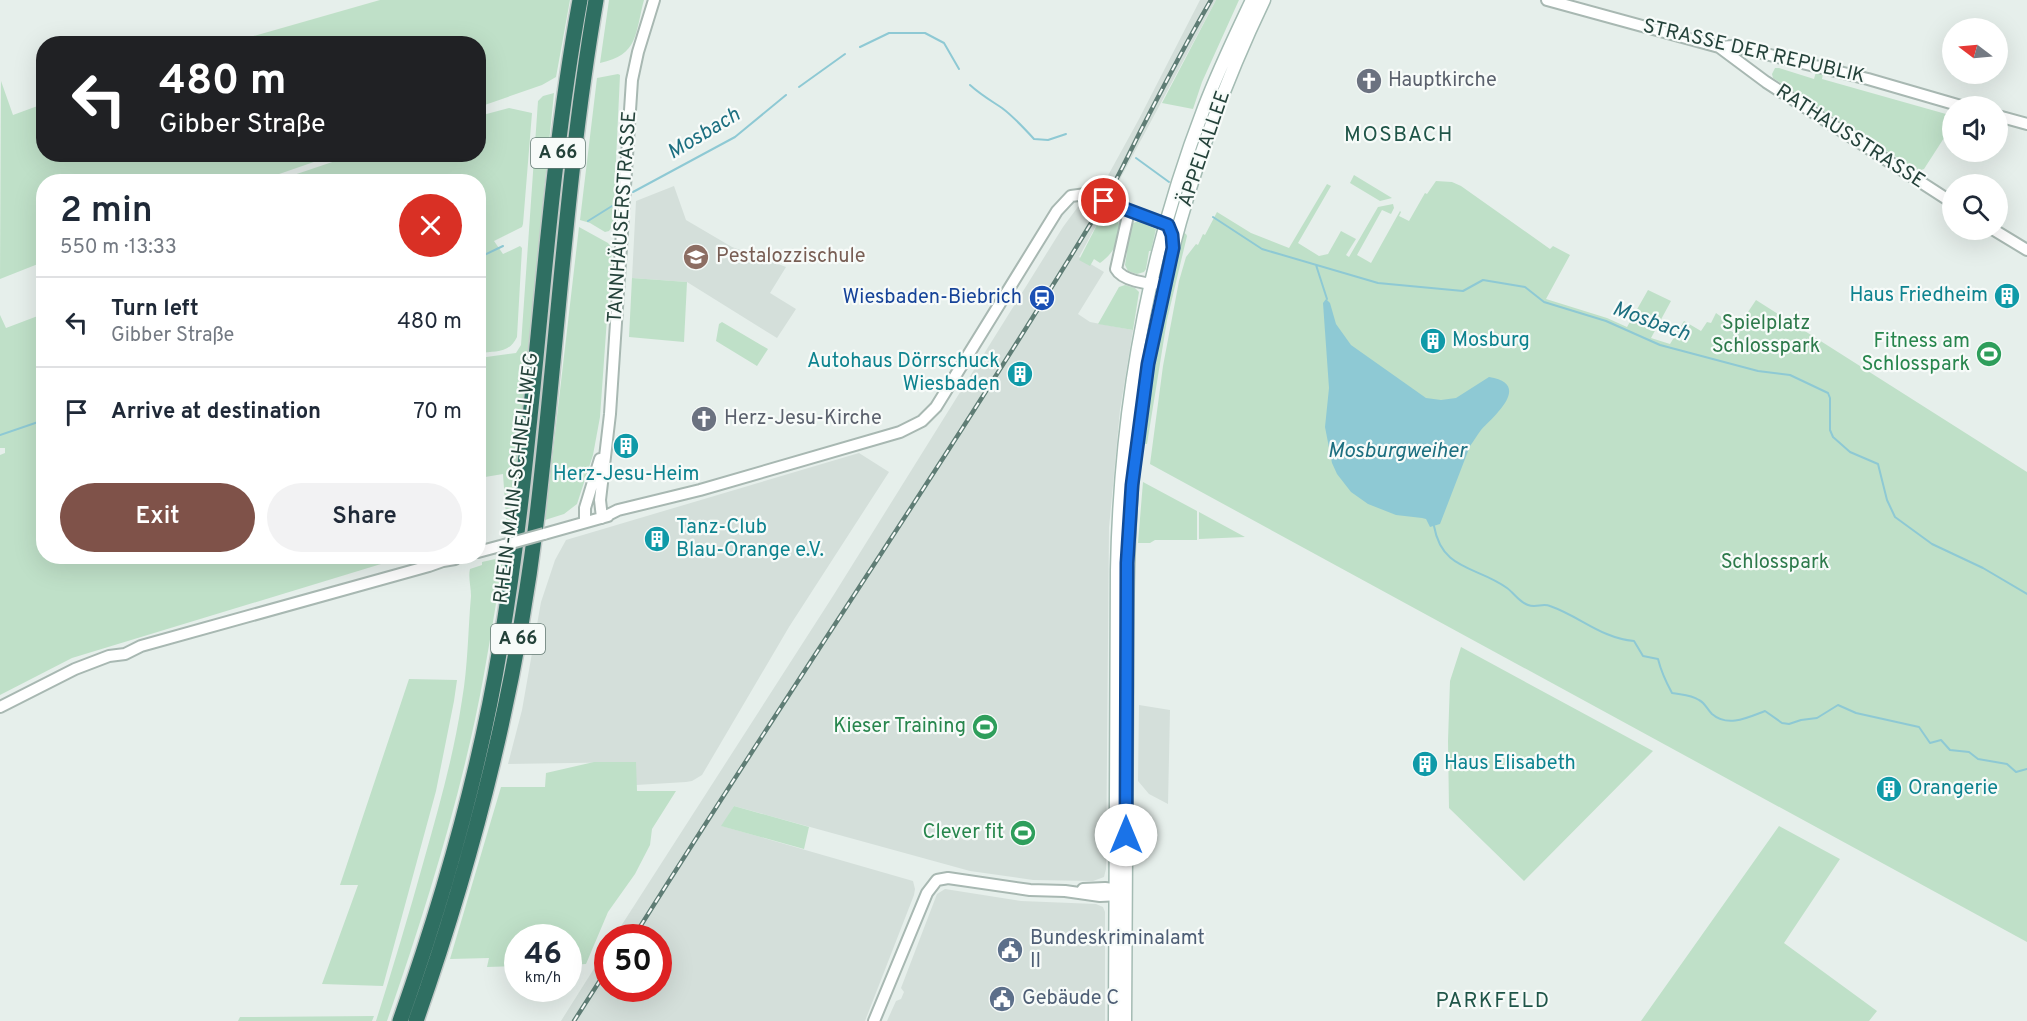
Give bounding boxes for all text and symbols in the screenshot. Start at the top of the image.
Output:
street label: STRASSE DER REPUBLIK [1640,14,1868,90]
north arrow [1942,18,2008,84]
map controls [1942,18,2008,240]
text: 480 m [159,56,287,109]
icon: left [60,60,138,138]
church icon: Hauptkirche [1354,66,1384,96]
place label: Hauptkirche [1388,68,1497,94]
street label: RATHAUSSTRASSE [1770,79,1930,195]
street label: ÄPPELALLEE [1172,87,1237,211]
button: sound [1942,96,2008,162]
water label: Mosbach [663,101,746,166]
text: Gibber Straße [159,108,325,142]
street label: TANNHÄUSERSTRASSE [602,110,643,324]
district label: MOSBACH [1344,122,1454,149]
road number: A 66 [531,138,585,168]
button: search [1942,174,2008,240]
pin [1078,175,1129,226]
icon: arrive [1087,184,1120,217]
text: 2 min [60,189,153,235]
button: close [399,194,462,257]
text: 550 m · 13:33 [60,235,177,261]
school or university icon: Pestalozzischule [681,242,711,272]
place label: Pestalozzischule [716,244,865,270]
building icon: Haus Friedheim [1992,281,2022,311]
station icon: Wiesbaden-Biebrich [1027,283,1057,313]
place label: Haus Friedheim [1850,283,1988,309]
place label: Wiesbaden-Biebrich [843,285,1022,311]
text: Turn left [111,296,199,323]
water label: Mosbach [1609,296,1694,349]
icon: left [60,306,93,339]
text: 480 m [397,309,462,336]
park label: Spielplatz Schlosspark [1712,311,1820,360]
text: Gibber Straße [111,323,234,349]
building icon: Mosburg [1418,326,1448,356]
place label: Mosburg [1452,328,1530,354]
place label: Fitness am Schlosspark [1862,329,1970,378]
sports icon: Fitness am Schlosspark [1974,339,2004,369]
place label: Autohaus Dörrschuck Wiesbaden [807,349,1000,398]
street label: RHEIN-MAIN-SCHNELLWEG [489,351,545,605]
building icon: Autohaus Dörrschuck Wiesbaden [1005,359,1035,389]
icon: arrive [60,396,93,429]
text: Arrive at destination [111,399,321,426]
text: 70 m [413,399,462,426]
church icon: Herz-Jesu-Kirche [689,404,719,434]
place label: Herz-Jesu-Kirche [724,406,882,432]
building icon: Herz-Jesu-Heim [611,431,641,461]
water label: Mosburgweiher [1328,438,1468,465]
place label: Herz-Jesu-Heim [553,462,699,488]
button: Exit [60,483,255,552]
button: Share [267,483,462,552]
place label: Tanz-Club Blau-Orange e.V. [676,515,824,564]
building icon: Tanz-Club Blau-Orange e.V. [642,524,672,554]
park label: Schlosspark [1721,550,1829,576]
road number: A 66 [491,624,545,654]
sports icon: Kieser Training [970,712,1000,742]
place label: Kieser Training [833,714,966,740]
building icon: Haus Elisabeth [1410,749,1440,779]
place label: Haus Elisabeth [1444,751,1576,777]
building icon: Orangerie [1874,774,1904,804]
place label: Orangerie [1908,776,1998,802]
position arrow [1094,803,1158,867]
sports icon: Clever fit [1008,818,1038,848]
place label: Clever fit [923,820,1004,846]
speed limit sign: 50 [594,924,672,1002]
place label: Bundeskriminalamt II [1030,926,1205,975]
public building icon: Bundeskriminalamt II [995,935,1025,965]
text: 46 [524,937,562,974]
text: km/h [525,969,561,988]
public building icon: Gebäude C [987,984,1017,1014]
place label: Gebäude C [1022,986,1119,1012]
district label: PARKFELD [1435,988,1551,1015]

